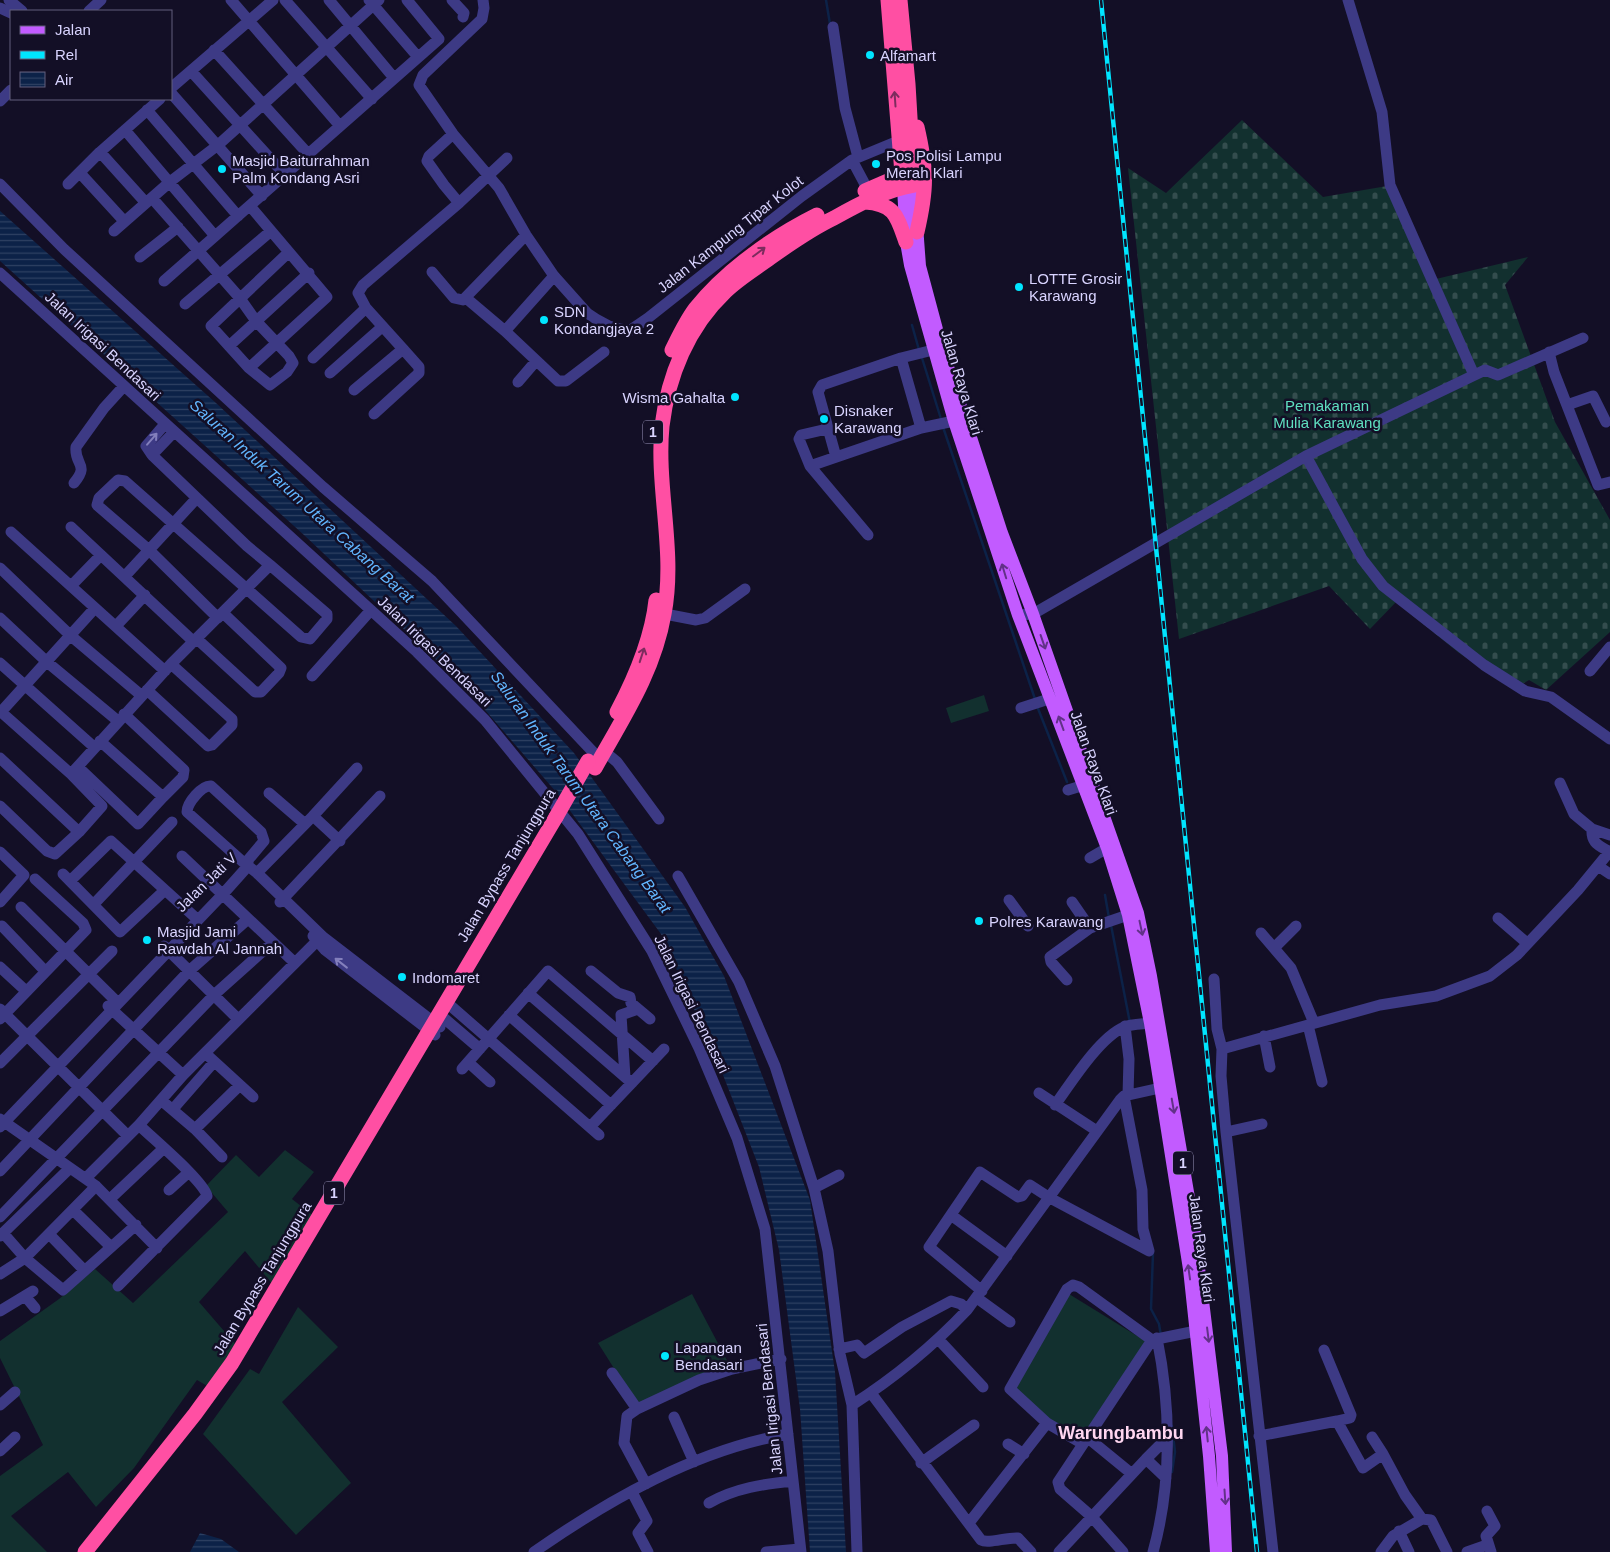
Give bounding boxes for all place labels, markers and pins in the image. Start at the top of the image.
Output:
place label: Alfamart [880,47,937,64]
marker: Alfamart [864,49,876,61]
place label: Pos Polisi Lampu Merah Klari [886,147,1002,181]
place label: Masjid Baiturrahman Palm Kondang Asri [232,152,370,186]
marker: Pos Polisi Lampu Merah Klari [870,158,882,170]
marker: Masjid Baiturrahman Palm Kondang Asri [216,163,228,175]
place label: LOTTE Grosir Karawang [1029,270,1122,304]
marker: LOTTE Grosir Karawang [1013,281,1025,293]
place label: SDN Kondangjaya 2 [554,303,654,337]
marker: SDN Kondangjaya 2 [538,314,550,326]
place label: Wisma Gahalta [622,389,726,406]
marker: Wisma Gahalta [729,391,741,403]
place label: Disnaker Karawang [834,402,902,436]
marker: Disnaker Karawang [818,413,830,425]
place label: Polres Karawang [989,913,1103,930]
marker: Polres Karawang [973,915,985,927]
place label: Masjid Jami Rawdah Al Jannah [157,923,282,957]
marker: Masjid Jami Rawdah Al Jannah [141,934,153,946]
place label: Indomaret [412,969,480,986]
marker: Indomaret [396,971,408,983]
place label: Lapangan Bendasari [675,1339,743,1373]
marker: Lapangan Bendasari [659,1350,671,1362]

